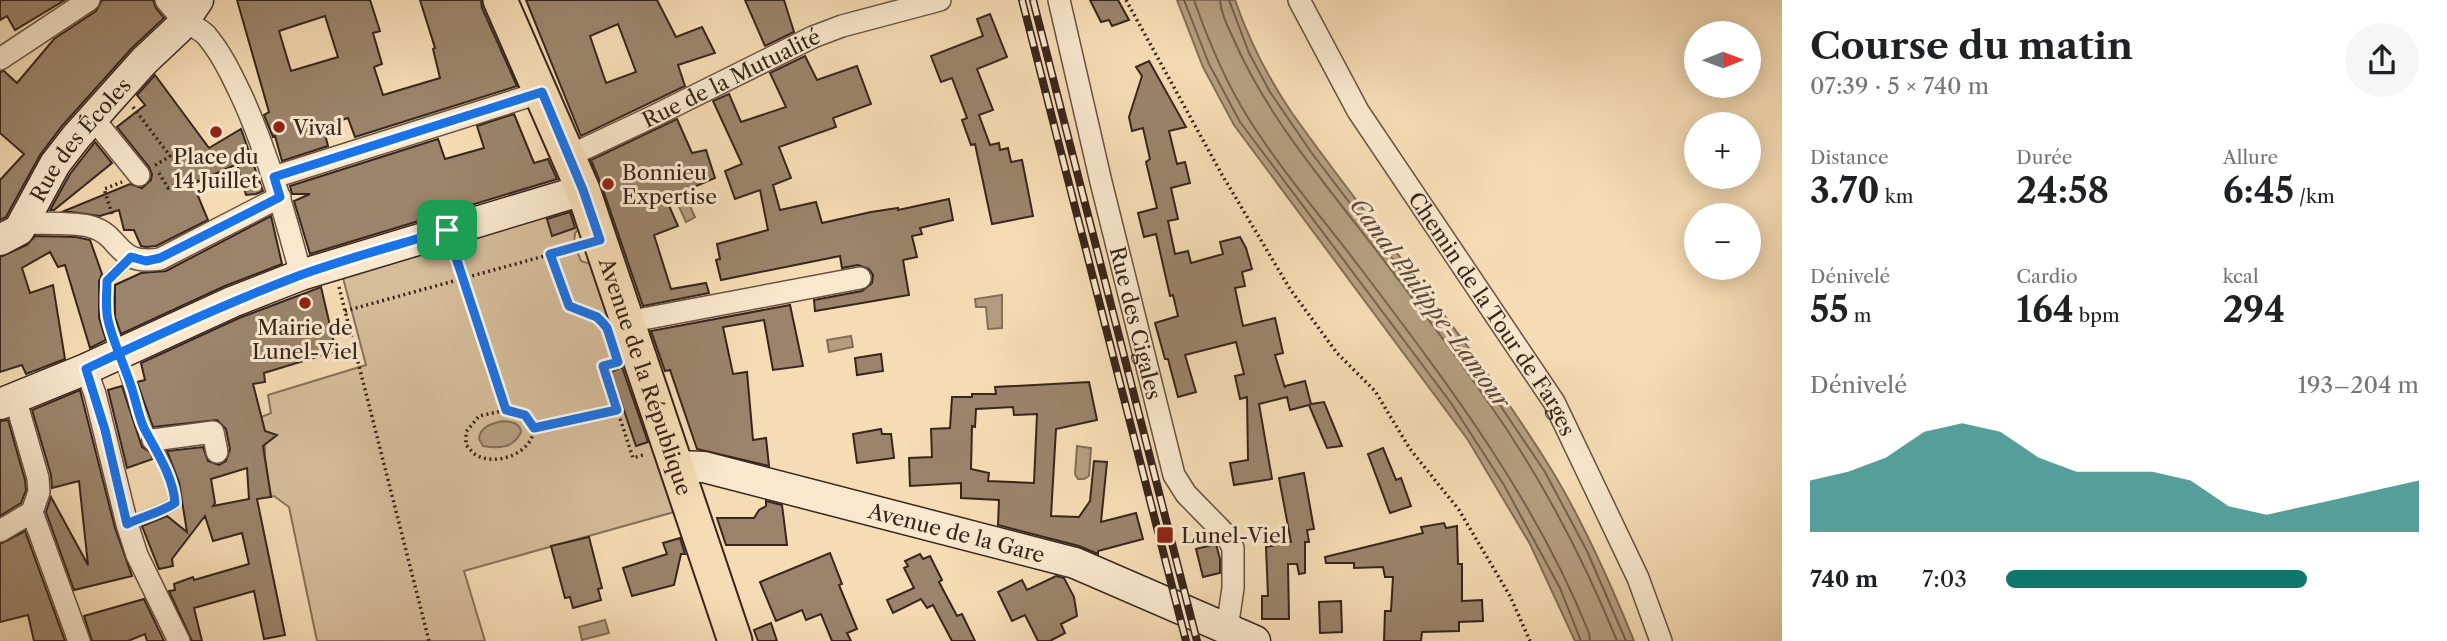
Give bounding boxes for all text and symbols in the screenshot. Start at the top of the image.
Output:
north arrow [1684,21,1760,98]
map controls [1684,21,1761,280]
text: Course du matin [1810,22,2133,69]
street label: Rue de la Mutualité [638,23,823,132]
button: share [2345,23,2419,97]
street label: Rue des Écoles [24,72,136,206]
text: 07:39 · 5 × 740 m [1810,72,1989,100]
button: + [1684,112,1761,189]
place label: Vival [292,115,342,140]
marker: Vival [271,119,287,135]
marker: Place du 14 Juillet [208,124,224,140]
place label: Place du 14 Juillet [173,144,259,193]
text: Distance [1810,146,1889,169]
text: Durée [2016,146,2072,169]
text: Allure [2223,146,2278,169]
place label: Bonnieu Expertise [622,160,717,209]
text: 3.70 [1810,169,1880,212]
text: 24:58 [2016,169,2109,212]
text: 6:45 [2223,169,2294,212]
marker: Bonnieu Expertise [600,176,616,192]
text: km [1880,185,1913,208]
text: /km [2294,185,2335,208]
street label: Chemin de la Tour de Farges [1404,187,1581,440]
water label: Canal Philippe-Lamour [1344,192,1517,415]
pin [417,200,477,260]
button: − [1684,203,1761,280]
icon: arrive [428,211,466,249]
street label: Rue des Cigales [1105,244,1167,402]
street label: Avenue de la République [594,254,697,498]
text: Dénivelé [1810,265,1890,288]
text: Cardio [2016,265,2078,288]
text: kcal [2223,265,2259,288]
text: 55 [1810,288,1849,331]
text: 164 [2016,288,2074,331]
text: 294 [2223,288,2285,331]
marker: Mairie de Lunel-Viel [297,295,313,311]
text: m [1849,304,1871,327]
text: bpm [2074,304,2120,327]
place label: Mairie de Lunel-Viel [252,315,358,364]
text: Dénivelé [1810,371,1907,399]
text: 193–204 m [2297,371,2419,399]
street label: Avenue de la Gare [865,497,1048,567]
place label: Lunel-Viel [1181,523,1287,548]
marker: Lunel-Viel [1155,525,1175,545]
text: 740 m [1810,565,1878,593]
text: 7:03 [1922,565,1967,593]

